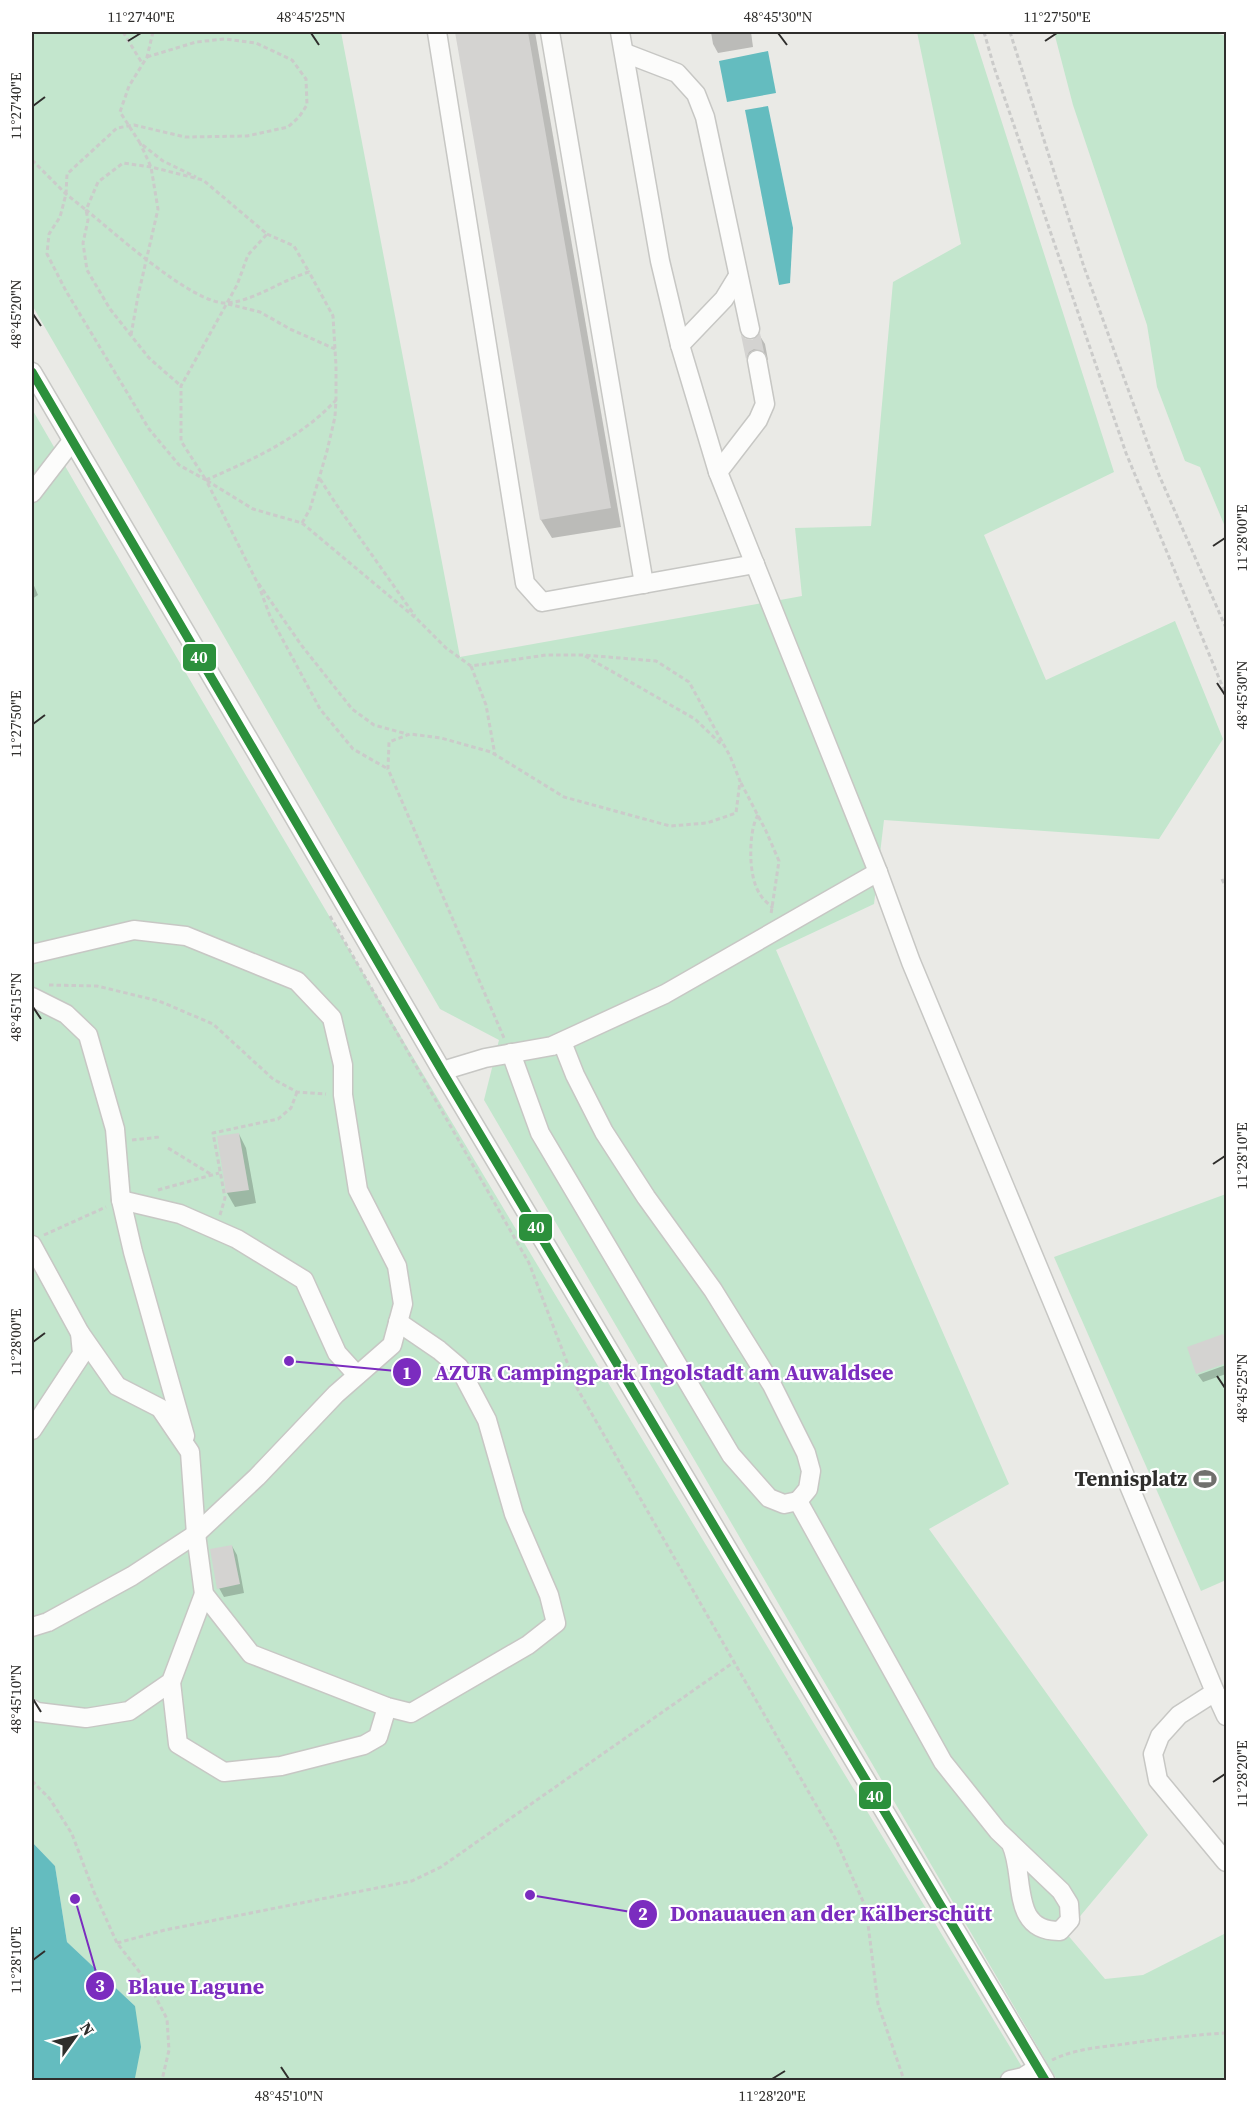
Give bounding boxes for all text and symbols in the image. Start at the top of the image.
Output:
text: 11°27'40"E [107,6,175,27]
text: 48°45'25"N [276,6,346,27]
text: 48°45'30"N [743,6,813,27]
text: 11°27'50"E [1023,6,1091,27]
text: 11°27'40"E [5,72,26,140]
text: 48°45'20"N [5,279,26,349]
text: 11°28'00"E [1231,504,1252,572]
line badge: 40 [182,643,217,672]
text: 40 [190,646,208,668]
text: 48°45'30"N [1231,660,1252,730]
text: 11°27'50"E [5,690,26,758]
text: 48°45'15"N [5,972,26,1042]
text: 11°28'10"E [1231,1122,1252,1190]
line badge: 40 [518,1213,553,1242]
text: 40 [527,1216,545,1238]
text: 11°28'00"E [5,1308,26,1376]
callout: AZUR Campingpark Ingolstadt am Auwaldsee [392,1352,905,1392]
text: 48°45'25"N [1231,1353,1252,1423]
text: AZUR Campingpark Ingolstadt am Auwaldsee [435,1357,894,1387]
text: 1 [402,1360,412,1385]
place label: Tennisplatz [1075,1464,1187,1493]
sports icon: Tennisplatz [1192,1466,1218,1492]
text: 48°45'10"N [5,1664,26,1734]
text: 11°28'20"E [1231,1740,1252,1808]
line badge: 40 [858,1781,892,1810]
text: 40 [866,1785,884,1807]
callout: Donauauen an der Kälberschütt [628,1894,1004,1934]
text: Donauauen an der Kälberschütt [670,1898,993,1928]
text: 2 [638,1901,648,1926]
text: 11°28'10"E [5,1926,26,1994]
callout: Blaue Lagune [85,1966,276,2006]
text: Blaue Lagune [128,1971,264,2001]
text: 3 [95,1973,105,1998]
north arrow [45,2007,105,2067]
text: N [75,2018,100,2040]
text: 48°45'10"N [254,2085,324,2106]
text: 11°28'20"E [738,2085,806,2106]

